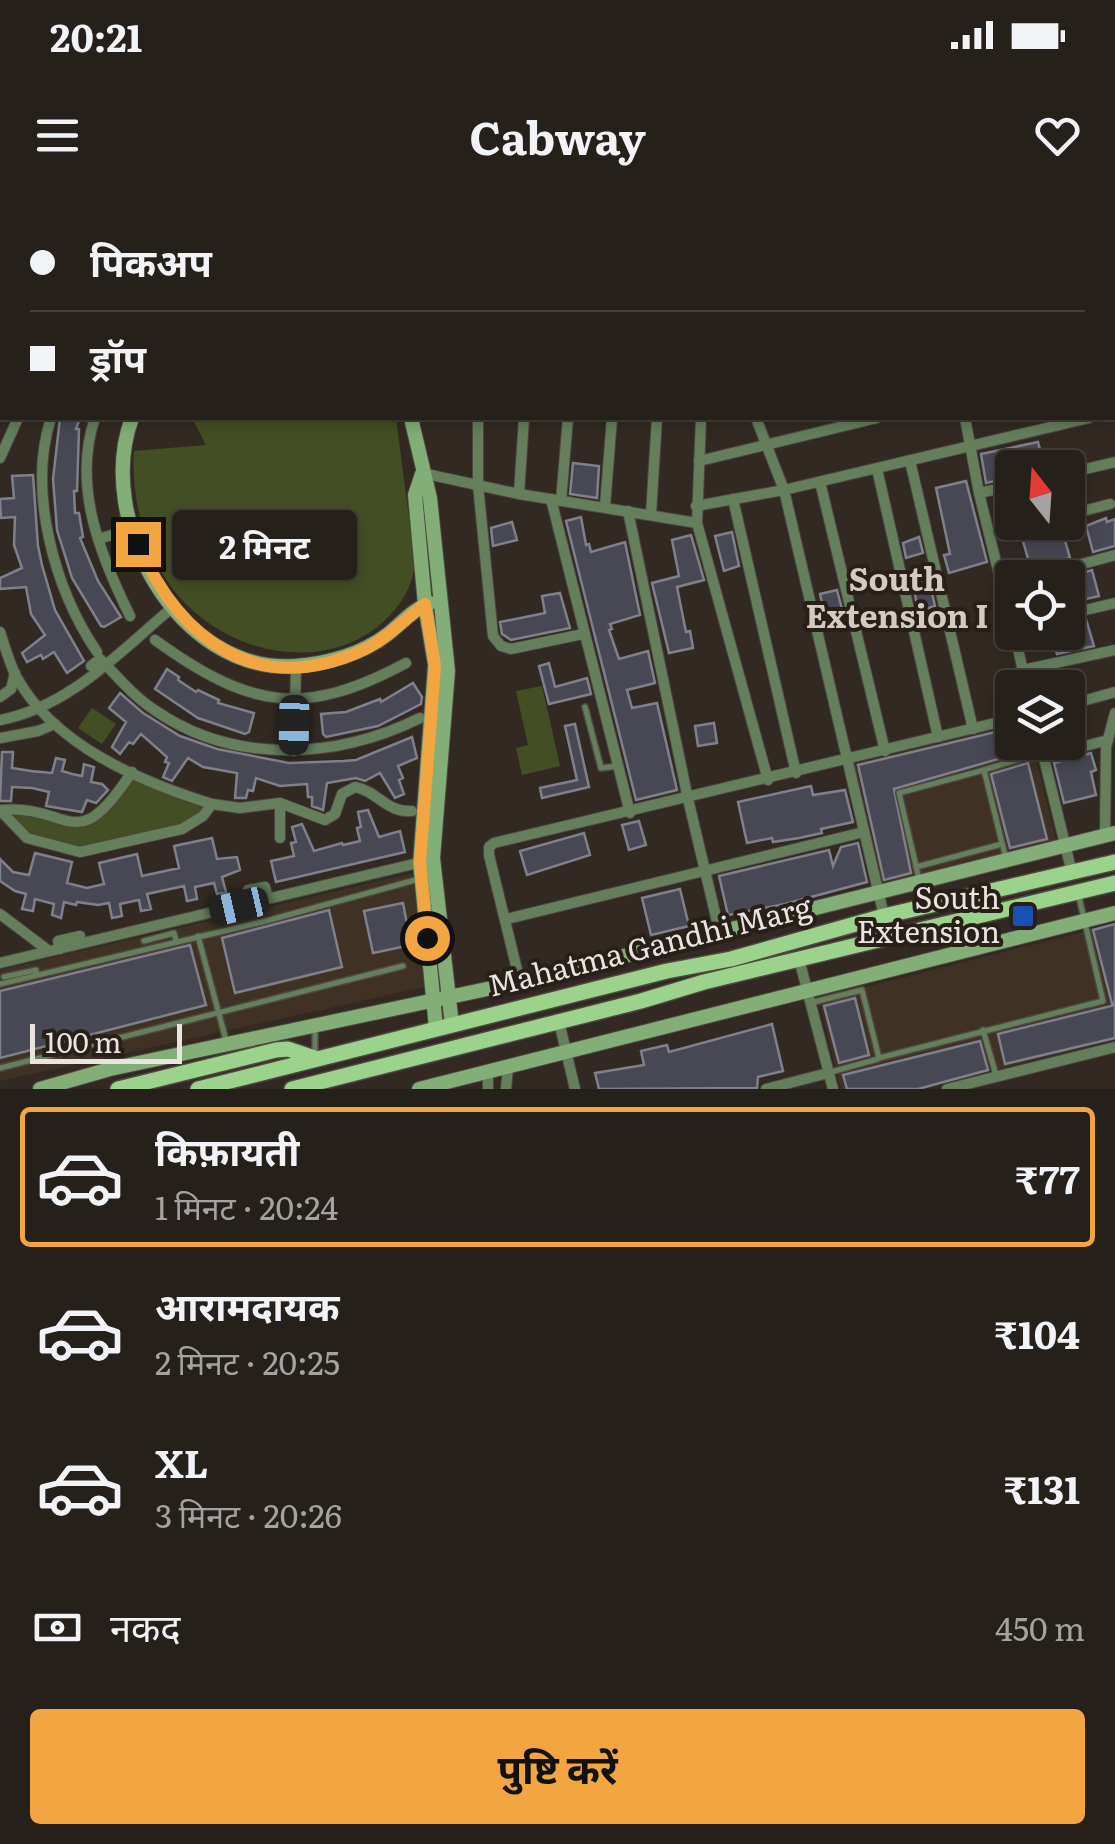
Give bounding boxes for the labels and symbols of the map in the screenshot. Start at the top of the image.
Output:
north arrow [995,450,1085,540]
callout: 2 मिनट [173,509,358,579]
route end [116,522,161,567]
district label: South Extension I [805,553,989,638]
car [278,695,310,755]
place label: South Extension [857,874,1000,952]
street label: Mahatma Gandhi Marg [483,883,816,1006]
car [206,885,272,927]
marker: South Extension [1010,903,1036,929]
route start [405,916,450,961]
scale bar [30,1019,182,1064]

